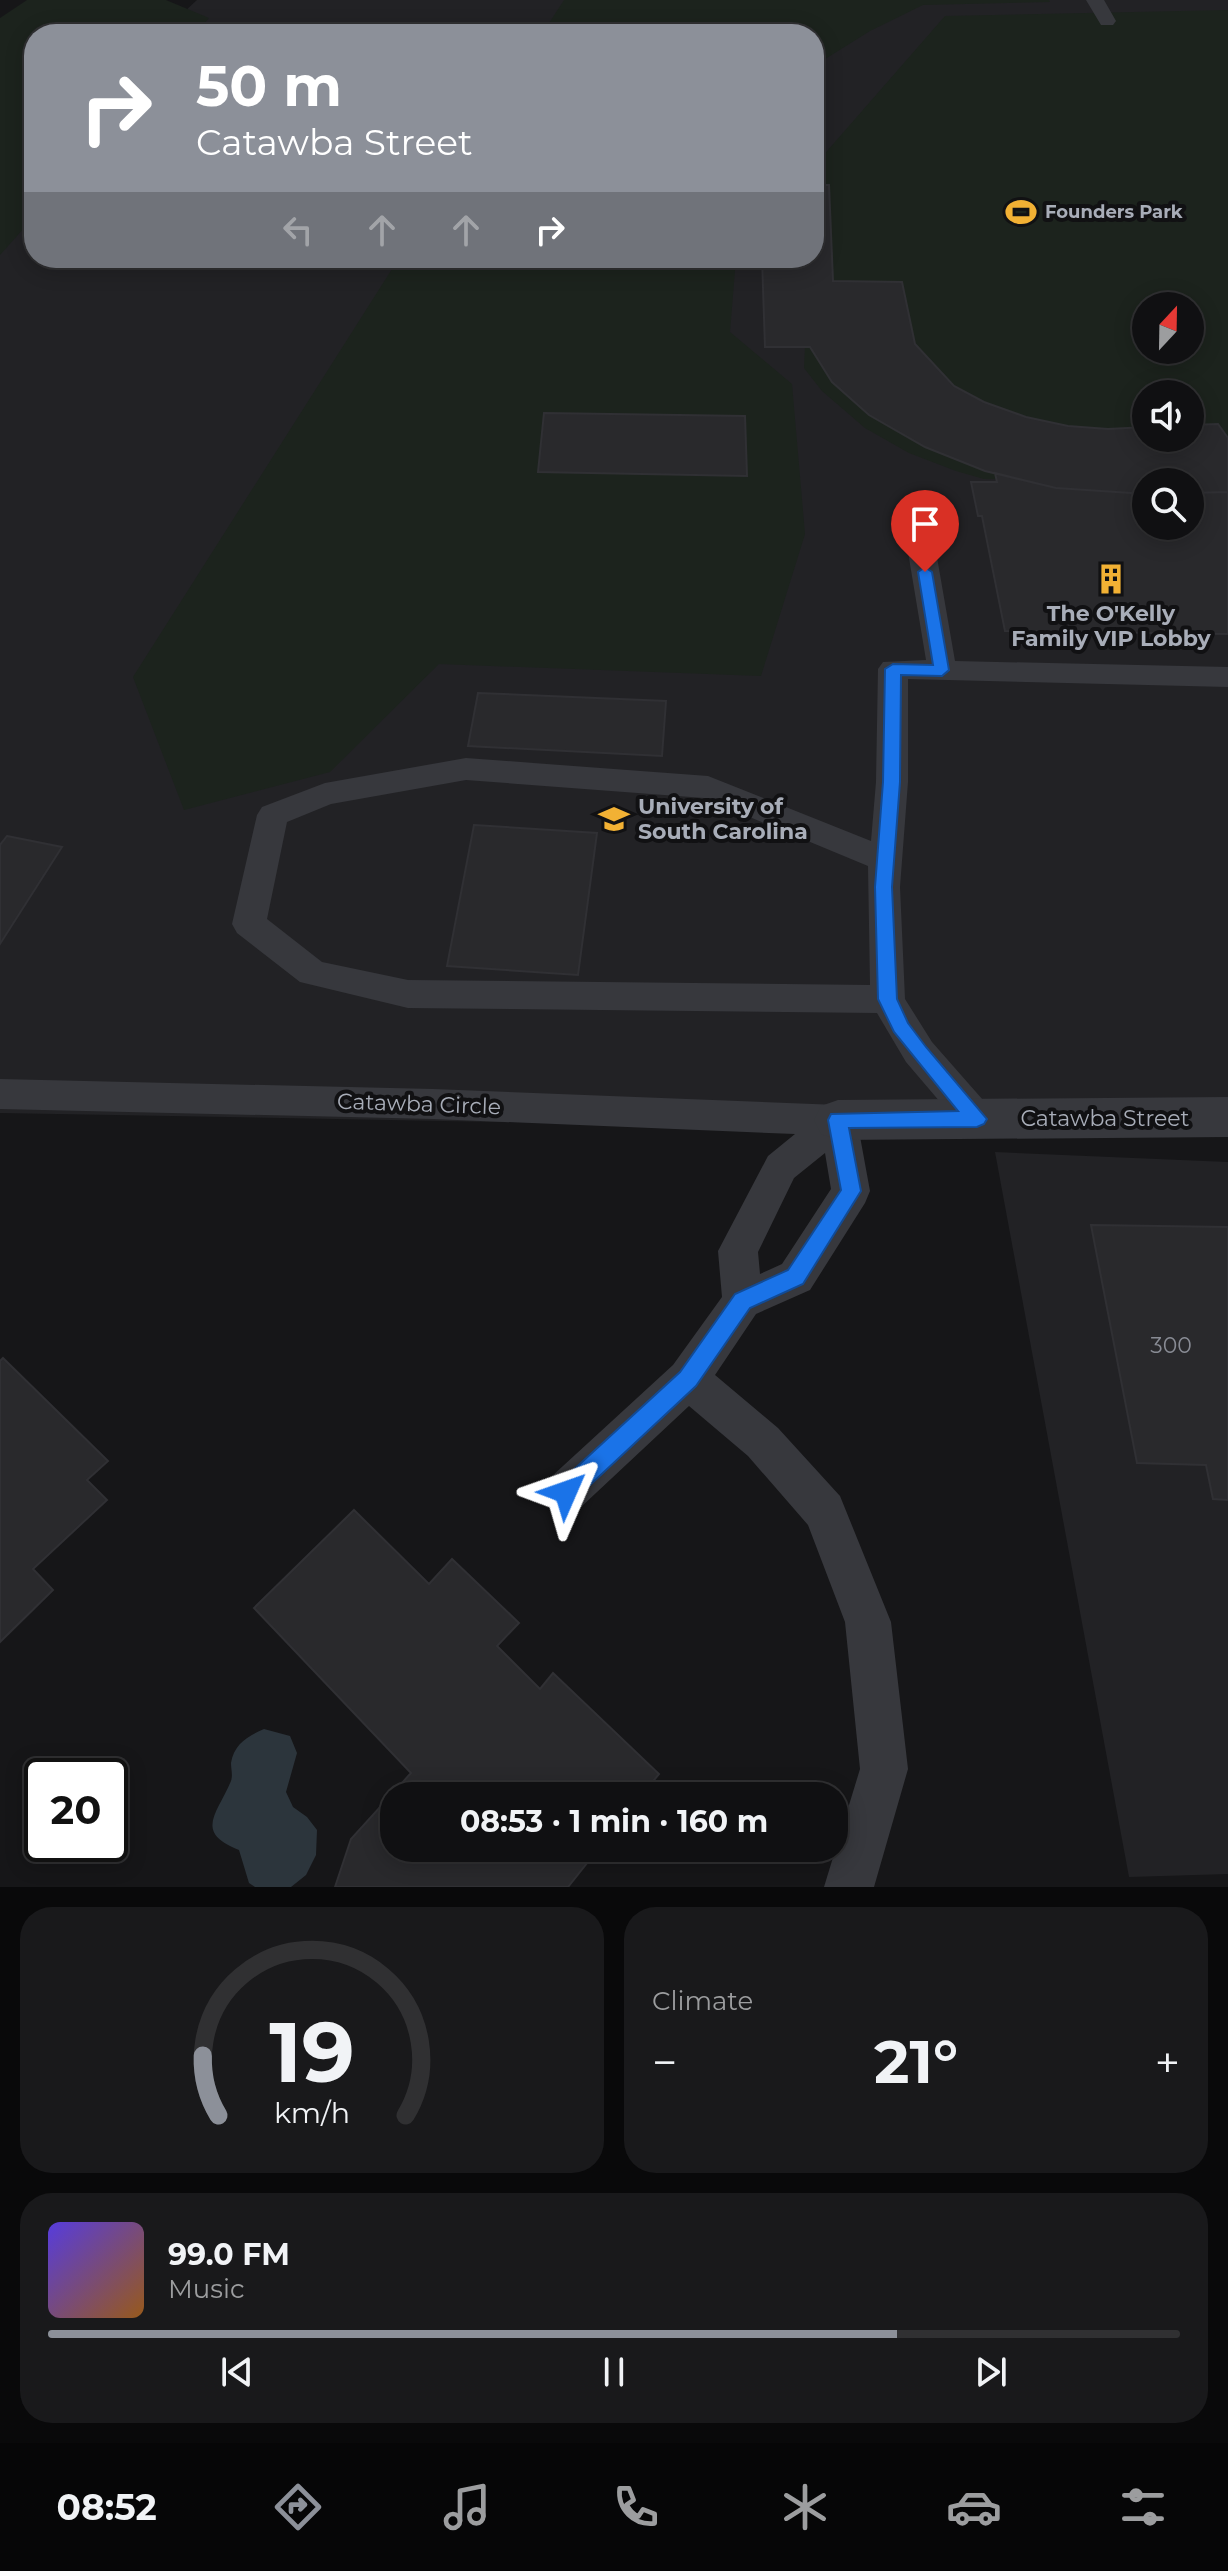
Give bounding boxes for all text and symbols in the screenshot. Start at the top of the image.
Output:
text: 50 m [196,52,342,120]
icon: right [64,56,168,160]
text: Catawba Street [196,120,473,164]
sports icon: Founders Park [1004,195,1038,229]
place label: Founders Park [1045,201,1183,223]
icon: left [276,208,320,252]
icon: ahead [360,208,404,252]
icon: ahead [444,208,488,252]
icon: right [528,208,572,252]
north arrow [1132,292,1204,364]
map controls [1132,292,1204,540]
button: sound [1132,380,1204,452]
button: search [1132,468,1204,540]
pin [891,490,959,572]
icon: arrive [903,502,947,546]
building icon: The O'Kelly Family VIP Lobby [1094,562,1128,596]
place label: The O'Kelly Family VIP Lobby [1011,600,1212,652]
place label: University of South Carolina [638,793,808,845]
school or university icon: University of South Carolina [597,802,631,836]
street label: Catawba Circle [337,1088,501,1120]
street label: Catawba Street [1020,1105,1190,1132]
house number: 300 [1150,1332,1192,1359]
position arrow [524,1450,608,1534]
speed limit sign: 20 [24,1758,128,1862]
text: 08:53 · 1 min · 160 m [460,1803,768,1840]
text: Climate [652,1985,753,2017]
text: 19 [269,2001,355,2103]
text: 21° [874,2025,958,2098]
text: − [652,2035,677,2089]
text: + [1155,2035,1180,2089]
text: km/h [274,2095,350,2130]
text: 99.0 FM [168,2236,290,2273]
text: Music [168,2273,245,2305]
icon: previous [215,2350,259,2394]
icon: pause [592,2350,636,2394]
icon: next [969,2350,1013,2394]
icon: directions [270,2479,326,2535]
icon: music [439,2479,495,2535]
icon: phone [608,2479,664,2535]
icon: climate [777,2479,833,2535]
icon: car [946,2479,1002,2535]
icon: filters [1115,2479,1171,2535]
text: 08:52 [57,2485,157,2529]

